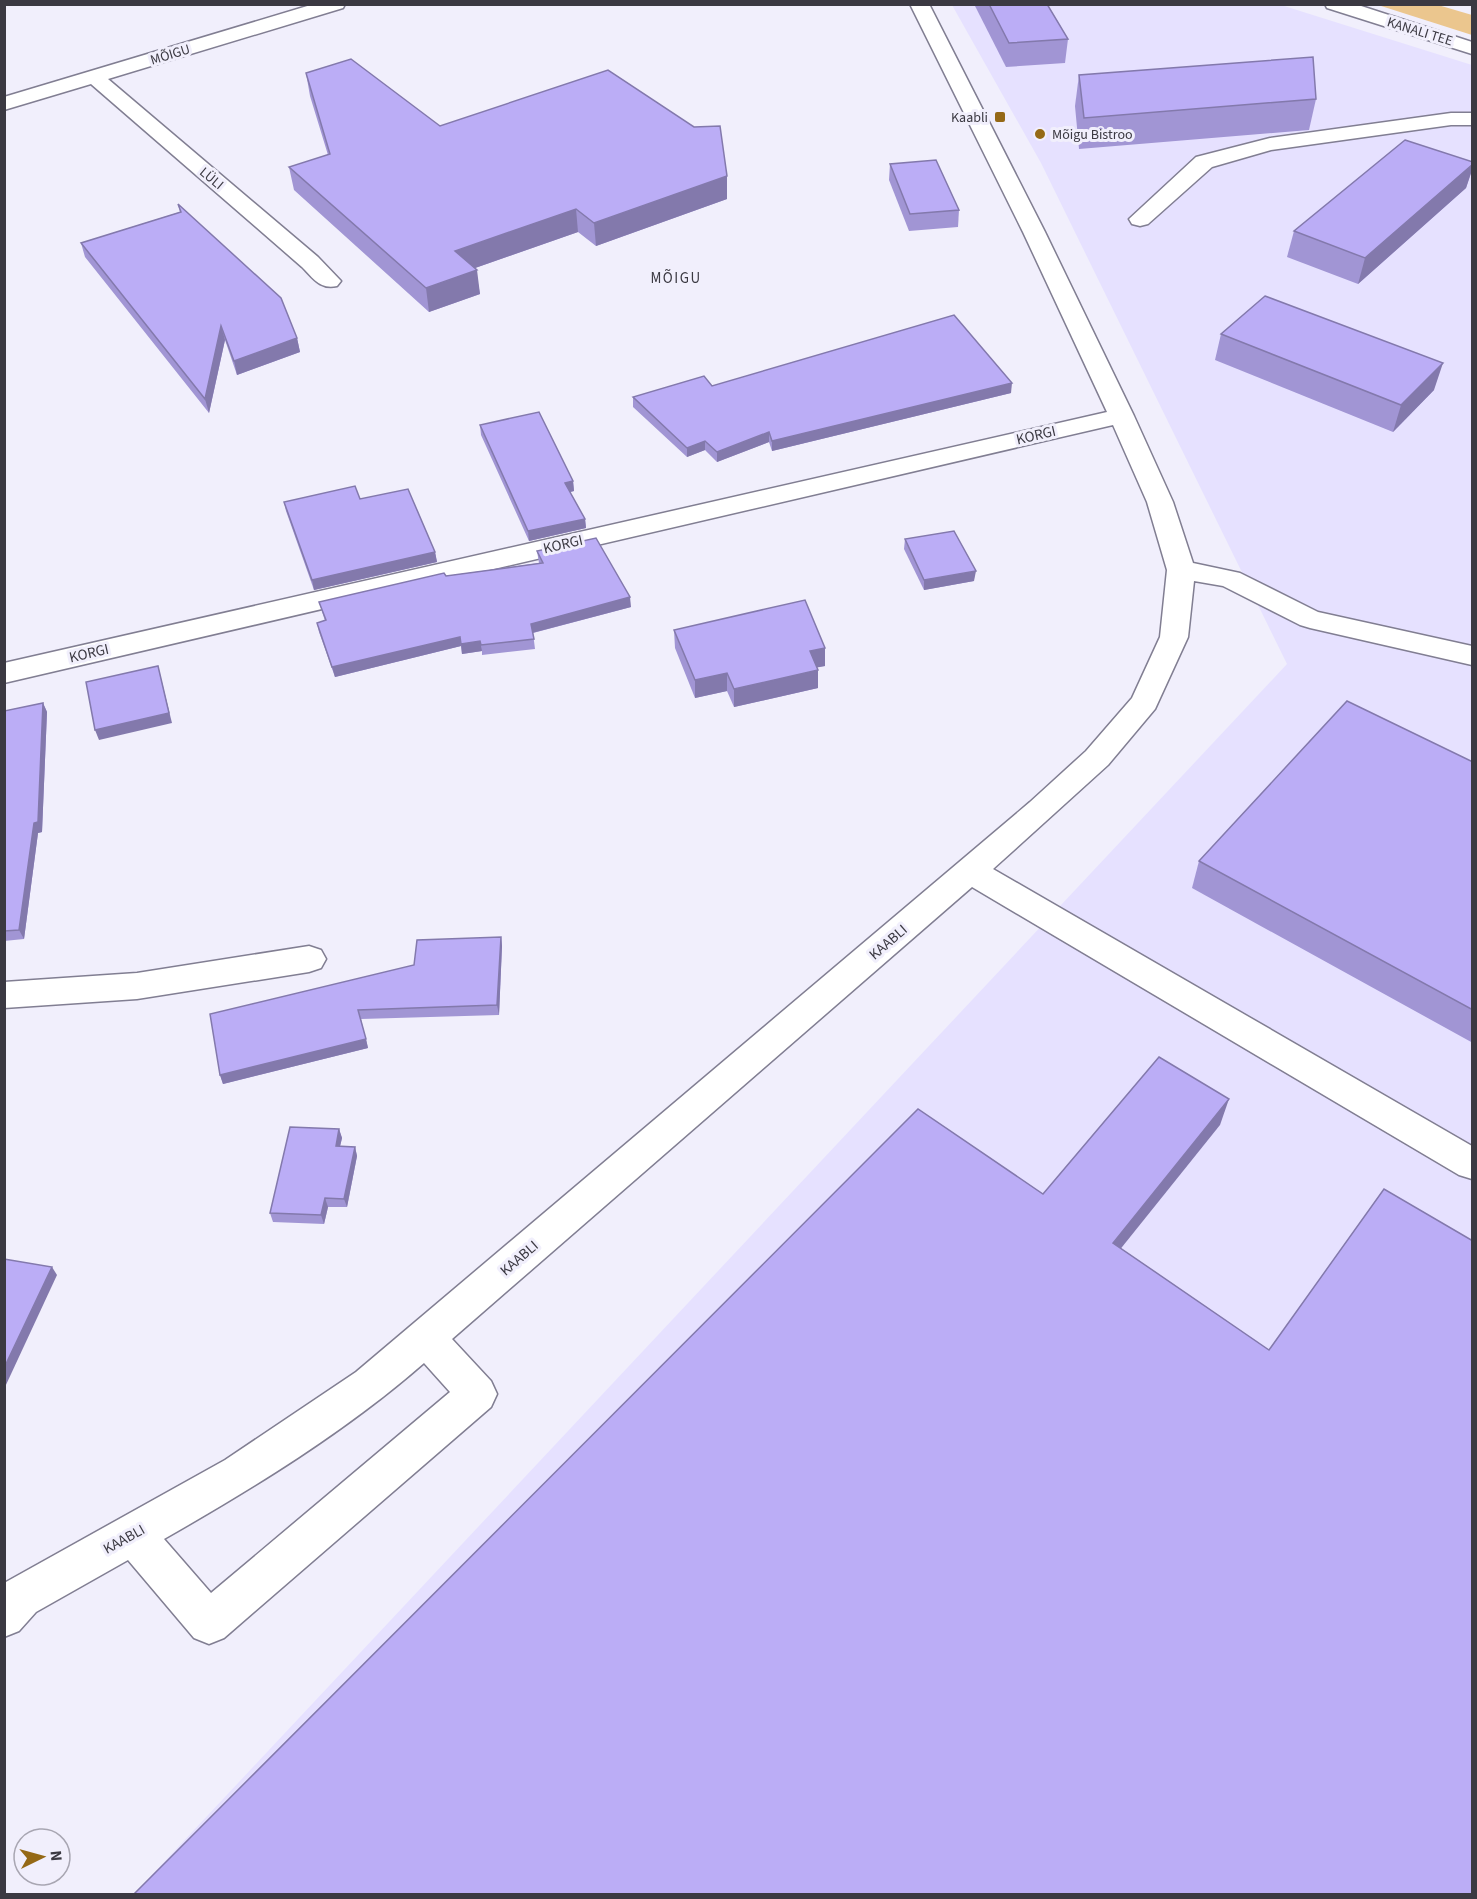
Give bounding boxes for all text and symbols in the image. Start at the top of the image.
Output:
street label: KANALI TEE [1384,12,1455,51]
street label: MÕIGU [148,39,193,70]
place label: Kaabli [951,108,988,128]
marker: Kaabli [993,110,1007,124]
place label: Mõigu Bistroo [1052,125,1133,145]
marker: Mõigu Bistroo [1033,127,1047,141]
street label: LÜLI [195,163,228,195]
district label: MÕIGU [650,268,702,289]
street label: KORGI [1014,421,1058,450]
street label: KORGI [541,530,585,559]
street label: KORGI [67,639,111,668]
street label: KAABLI [865,920,912,965]
street label: KAABLI [496,1236,543,1281]
street label: KAABLI [100,1519,149,1559]
north arrow [12,1827,72,1887]
text: N [45,1850,67,1862]

